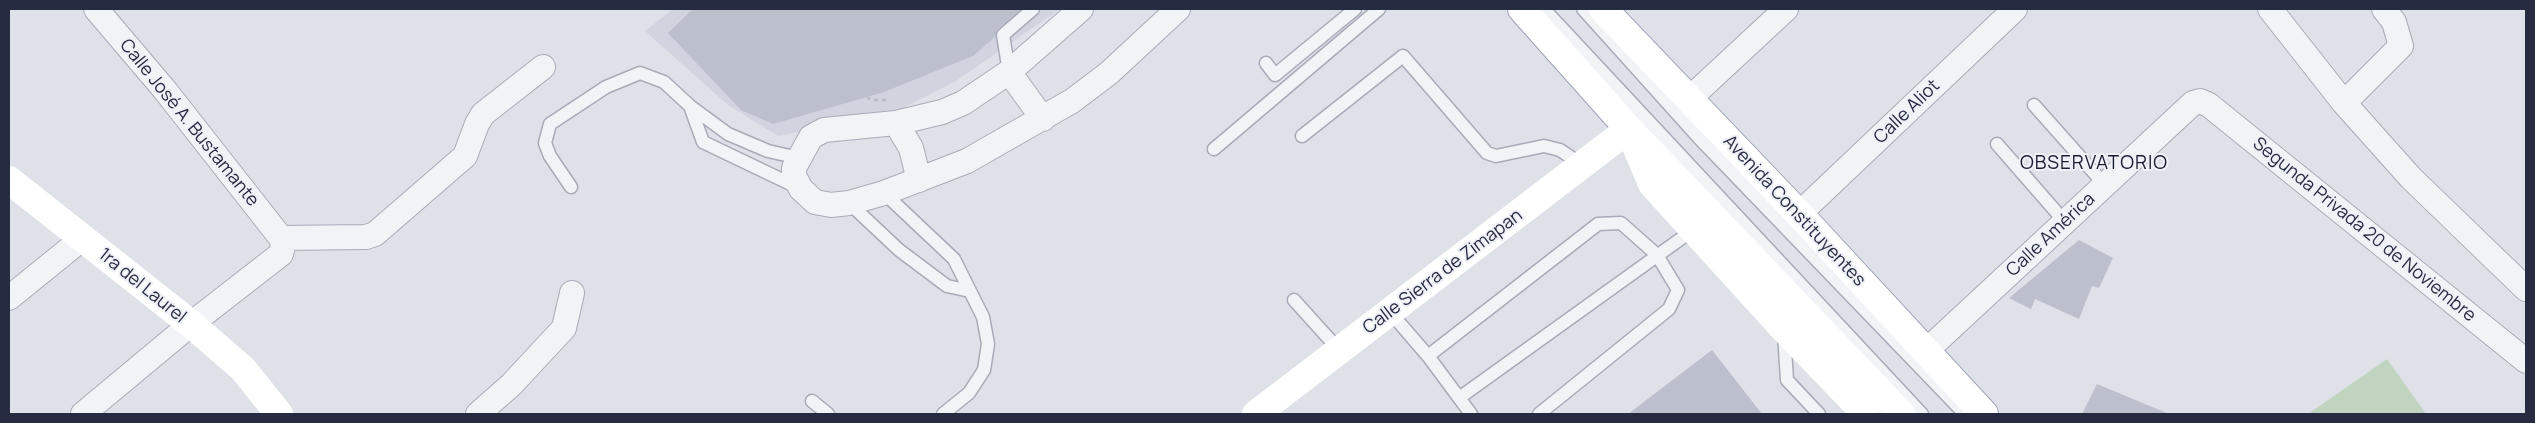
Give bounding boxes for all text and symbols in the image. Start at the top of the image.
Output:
street label: Calle José A. Bustamante [115,35,263,211]
street label: Calle Aliot [1870,75,1944,149]
street label: Avenida Constituyentes [1718,131,1870,291]
street label: Segunda Privada 20 de Noviembre [2248,133,2480,327]
district label: OBSERVATORIO [2018,153,2170,175]
street label: Calle América [2002,189,2100,281]
street label: Calle Sierra de Zimapan [1359,205,1527,339]
street label: 1ra del Laurel [94,244,190,328]

